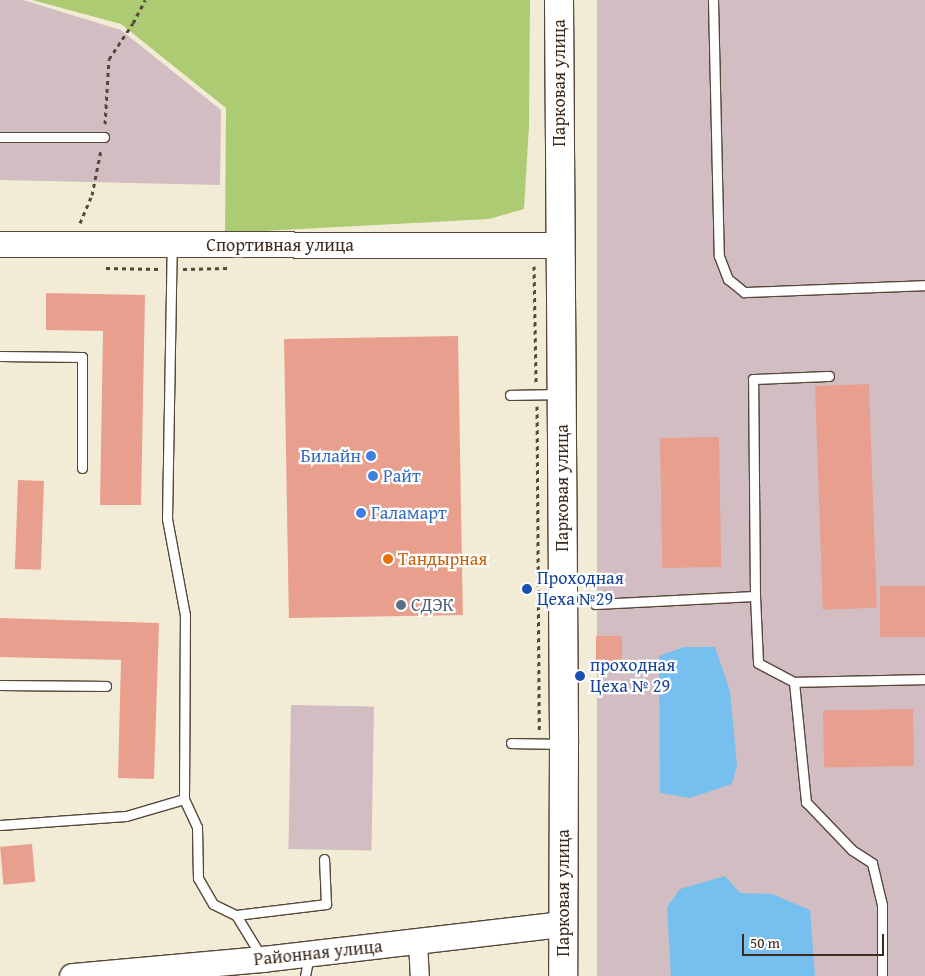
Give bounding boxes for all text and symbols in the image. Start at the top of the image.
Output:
street label: Парковая улица [548,19,570,147]
street label: Спортивная улица [206,234,354,256]
street label: Парковая улица [551,424,573,552]
place label: Билайн [300,445,361,467]
marker: Билайн [365,450,377,462]
place label: Райт [383,465,421,487]
marker: Райт [367,470,379,482]
place label: Галамарт [371,502,447,524]
marker: Галамарт [355,507,367,519]
place label: Тандырная [398,548,487,570]
marker: Тандырная [382,553,394,565]
place label: Проходная Цеха №29 [537,568,624,610]
marker: Проходная Цеха №29 [521,583,533,595]
place label: СДЭК [411,594,454,616]
marker: СДЭК [395,599,407,611]
place label: проходная Цеха № 29 [590,655,675,698]
marker: проходная Цеха № 29 [574,670,586,682]
street label: Парковая улица [552,829,574,957]
scale bar [745,924,888,956]
text: 50 m [750,932,780,953]
street label: Районная улица [253,936,383,970]

